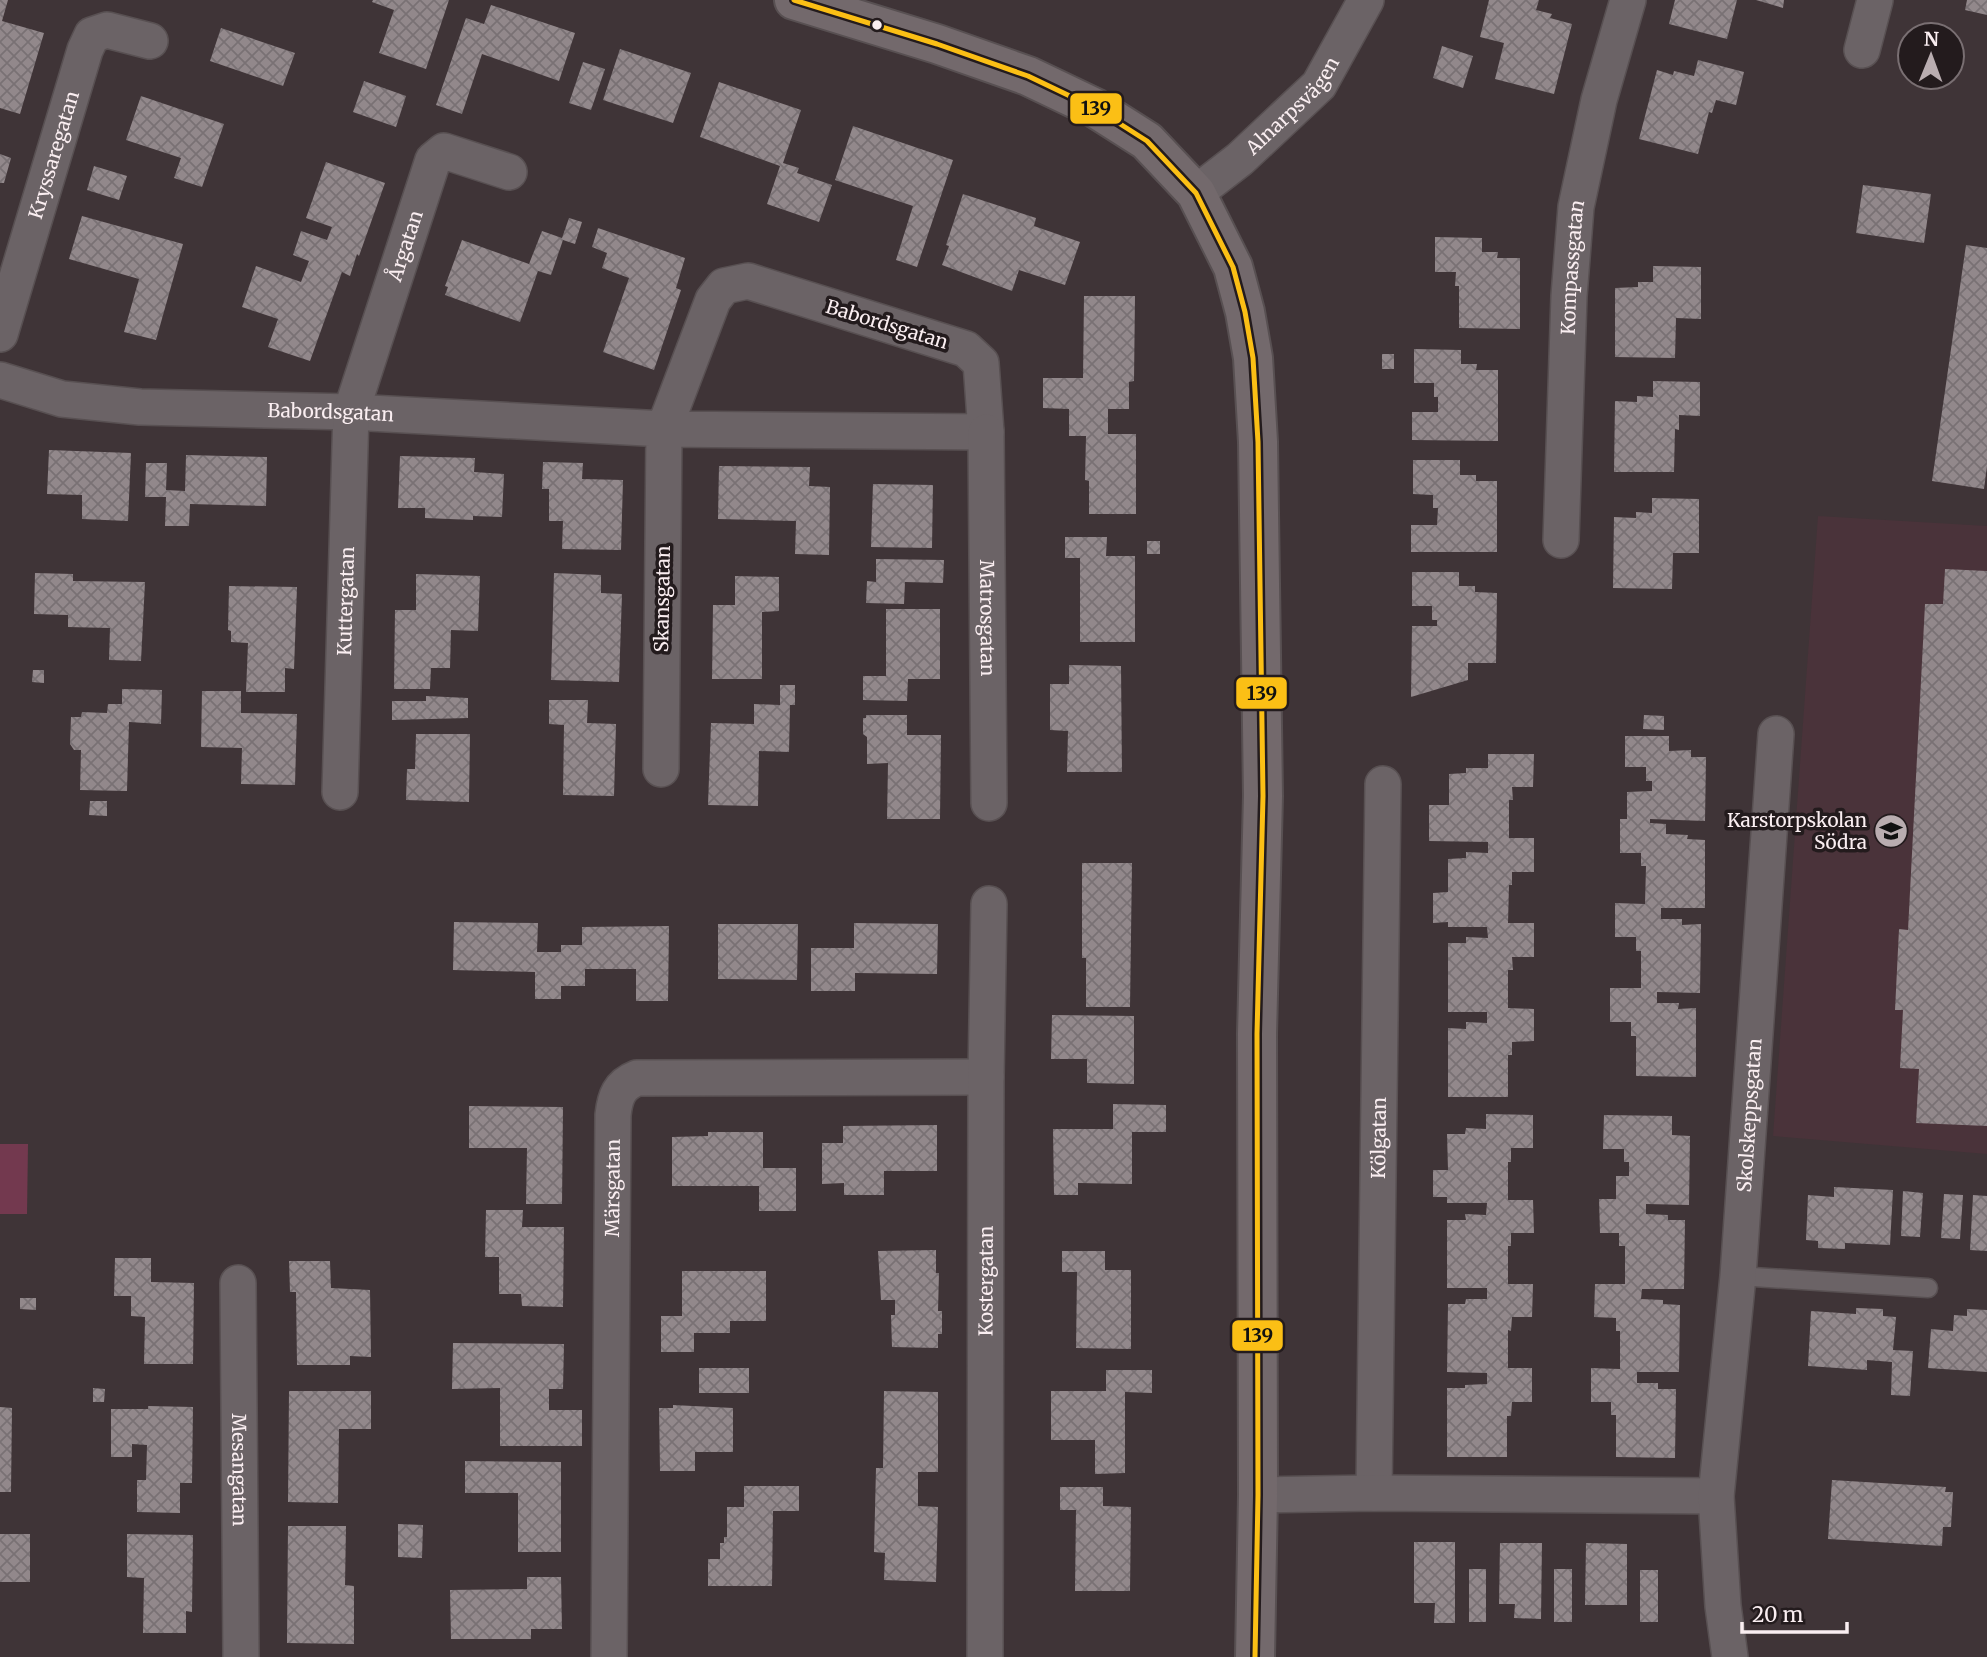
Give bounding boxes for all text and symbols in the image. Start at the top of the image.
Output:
unlabelled marker [870,18,884,32]
north arrow [1896,21,1966,91]
text: N [1924,27,1939,51]
street label: Alnarpsvägen [1240,52,1344,160]
street label: Kryssaregatan [23,88,84,222]
line badge: 139 [1069,92,1123,125]
text: 139 [1081,96,1111,120]
street label: Kompassgatan [1556,197,1589,335]
street label: Årgatan [381,207,428,285]
street label: Babordsgatan [823,294,951,354]
street label: Babordsgatan [267,398,395,426]
street label: Skansgatan [649,545,675,653]
street label: Kuttergatan [332,546,359,656]
street label: Matrosgatan [975,560,1000,677]
line badge: 139 [1235,676,1288,710]
text: 139 [1247,681,1277,705]
place label: Karstorpskolan Södra [1727,808,1867,854]
school or university icon: Karstorpskolan Södra [1872,812,1910,850]
street label: Skolskeppsgatan [1732,1037,1767,1193]
street label: Kölgatan [1366,1097,1391,1179]
street label: Märsgatan [600,1138,625,1237]
street label: Kostergatan [974,1225,998,1336]
line badge: 139 [1231,1319,1284,1352]
text: 139 [1243,1323,1273,1347]
street label: Mesangatan [227,1413,252,1527]
scale bar [1742,1590,1847,1634]
text: 20 m [1752,1601,1804,1628]

